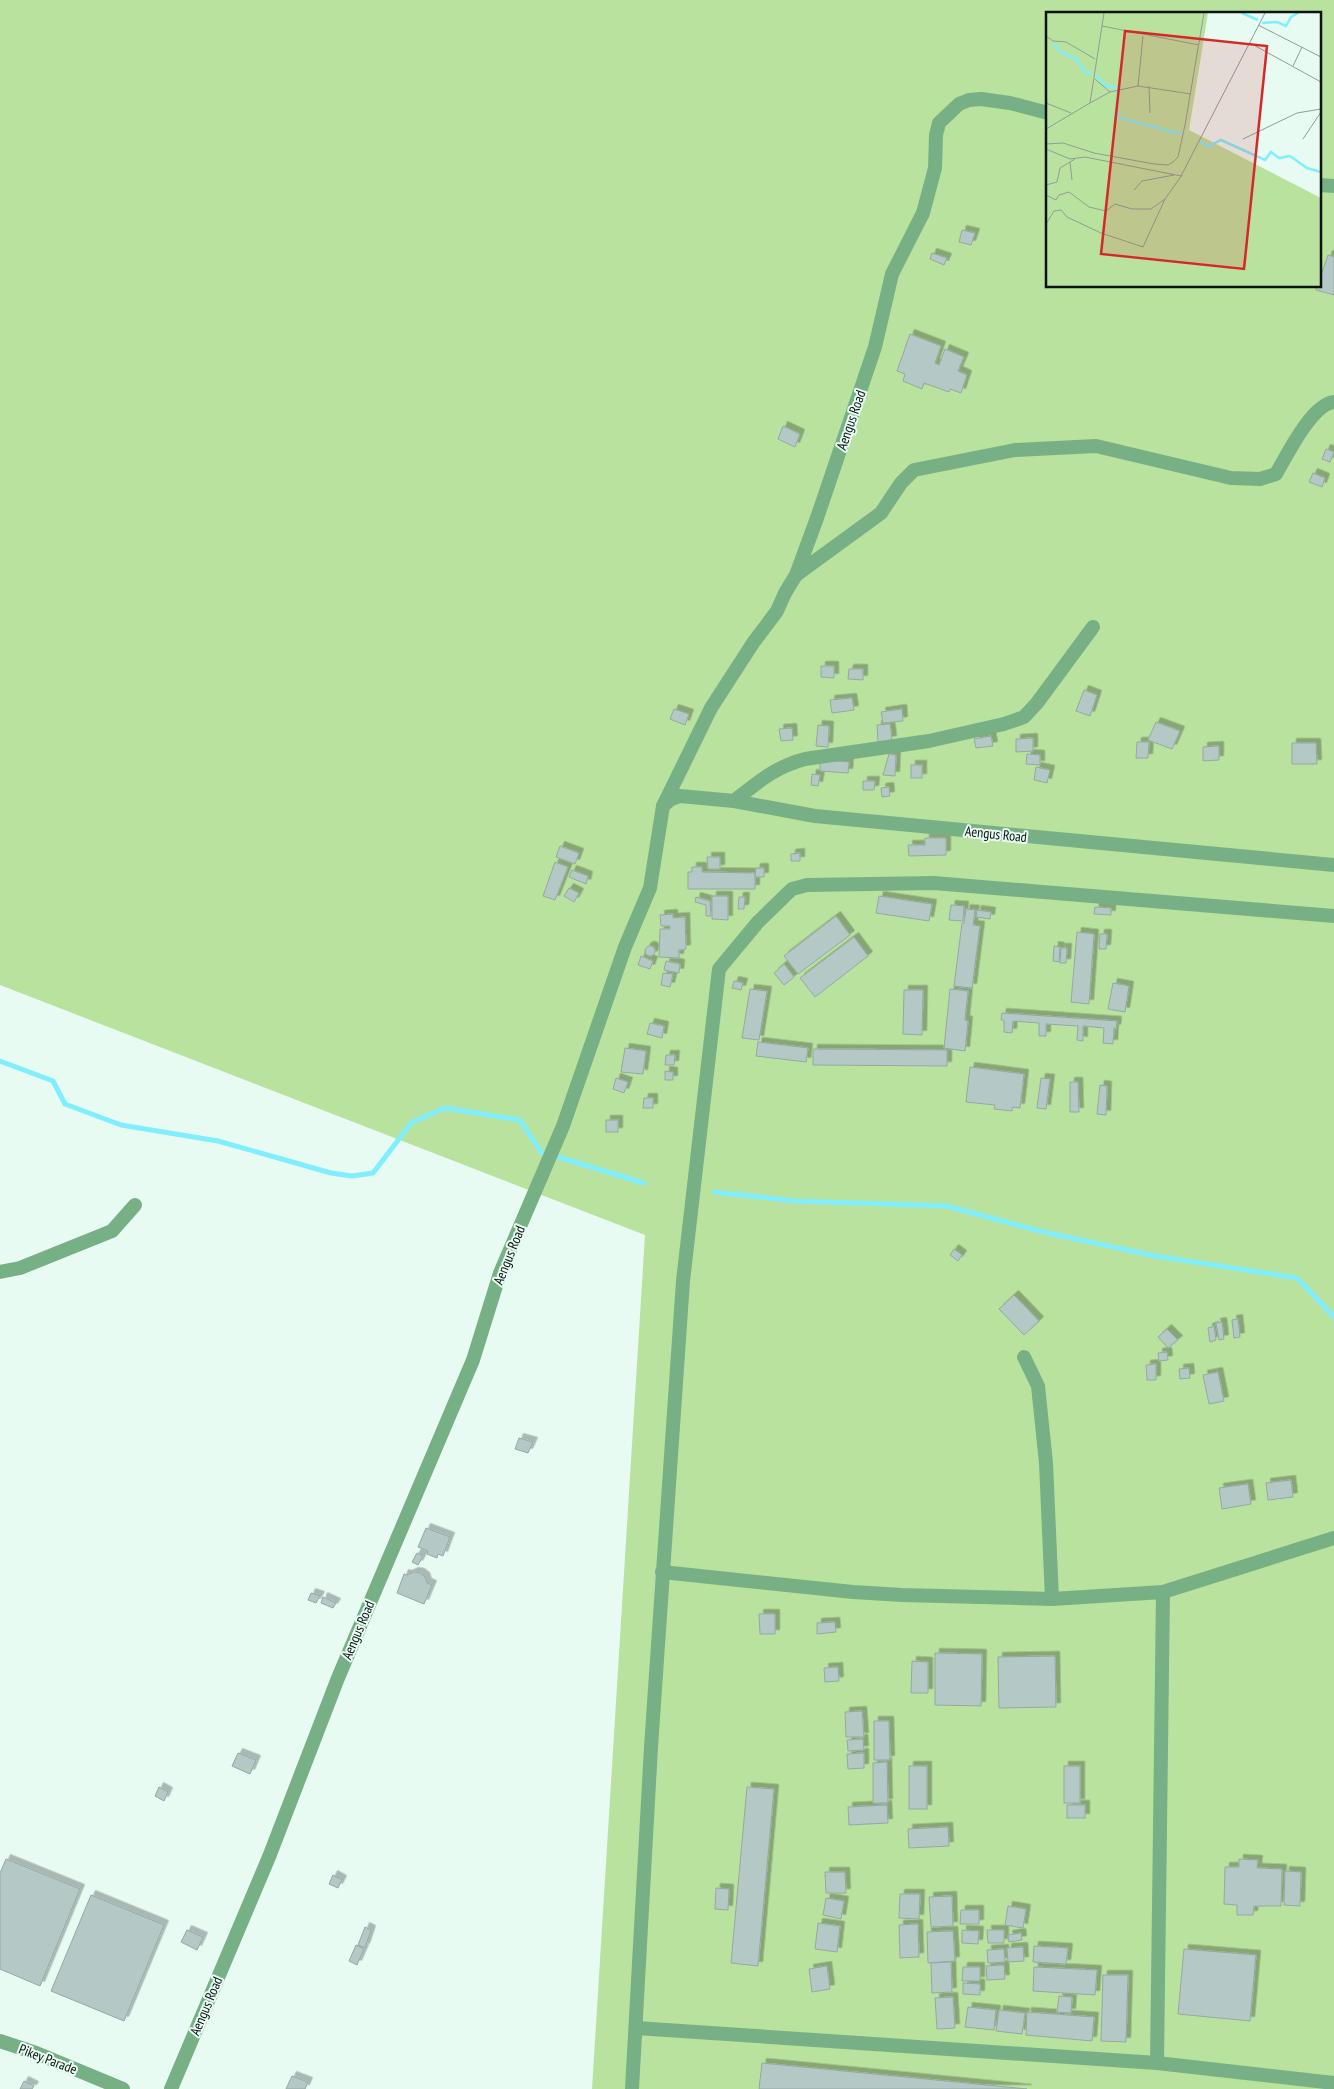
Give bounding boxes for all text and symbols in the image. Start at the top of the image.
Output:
inset map [1046,12,1322,288]
street label: Aengus Road [832,388,870,452]
street label: Aengus Road [964,822,1028,846]
street label: Aengus Road [489,1223,529,1287]
street label: Aengus Road [338,1598,378,1662]
street label: Aengus Road [186,1974,226,2038]
street label: Pikey Parade [16,2040,80,2078]

